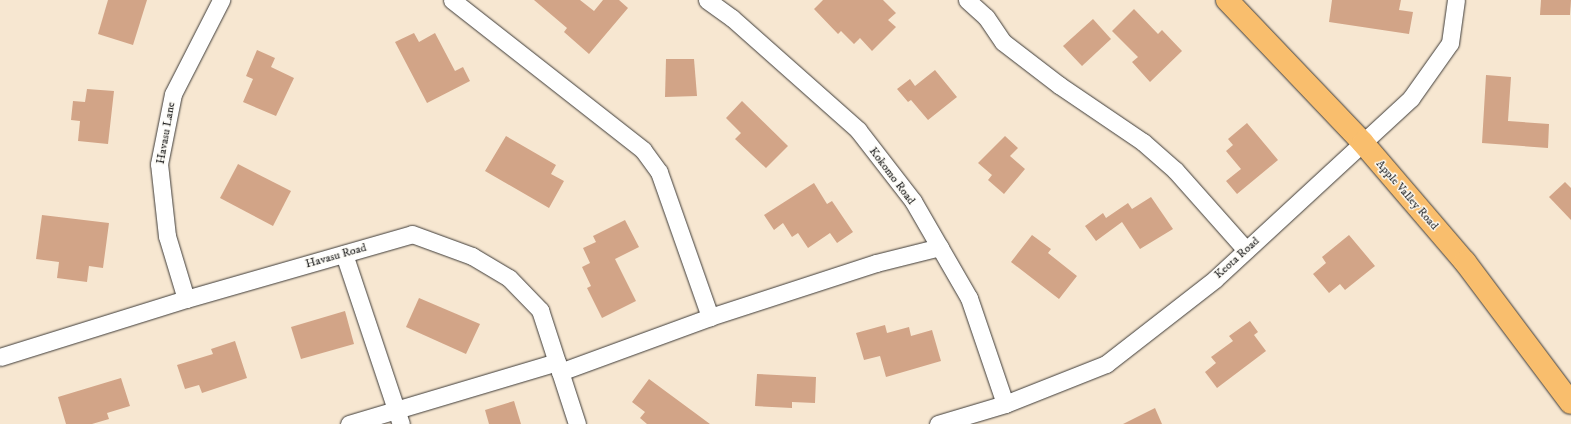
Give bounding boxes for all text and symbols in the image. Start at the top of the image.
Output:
street label: Havasu Lane [153,101,179,165]
street label: Kokomo Road [866,145,918,207]
street label: Apple Valley Road [1373,157,1441,233]
street label: Keota Road [1212,234,1262,282]
street label: Havasu Road [304,240,368,272]

